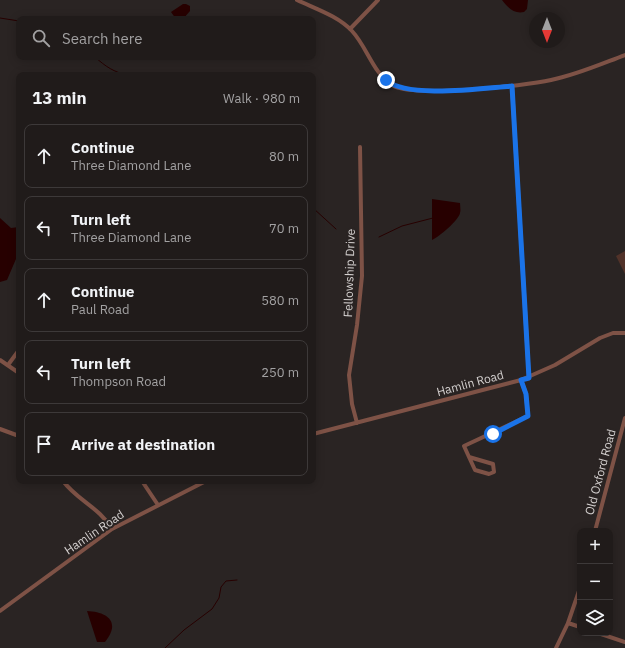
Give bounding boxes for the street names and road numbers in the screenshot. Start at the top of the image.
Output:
street label: Fellowship Drive [340,228,358,318]
street label: Hamlin Road [435,367,505,399]
street label: Old Oxford Road [581,427,619,517]
street label: Hamlin Road [61,507,127,557]

